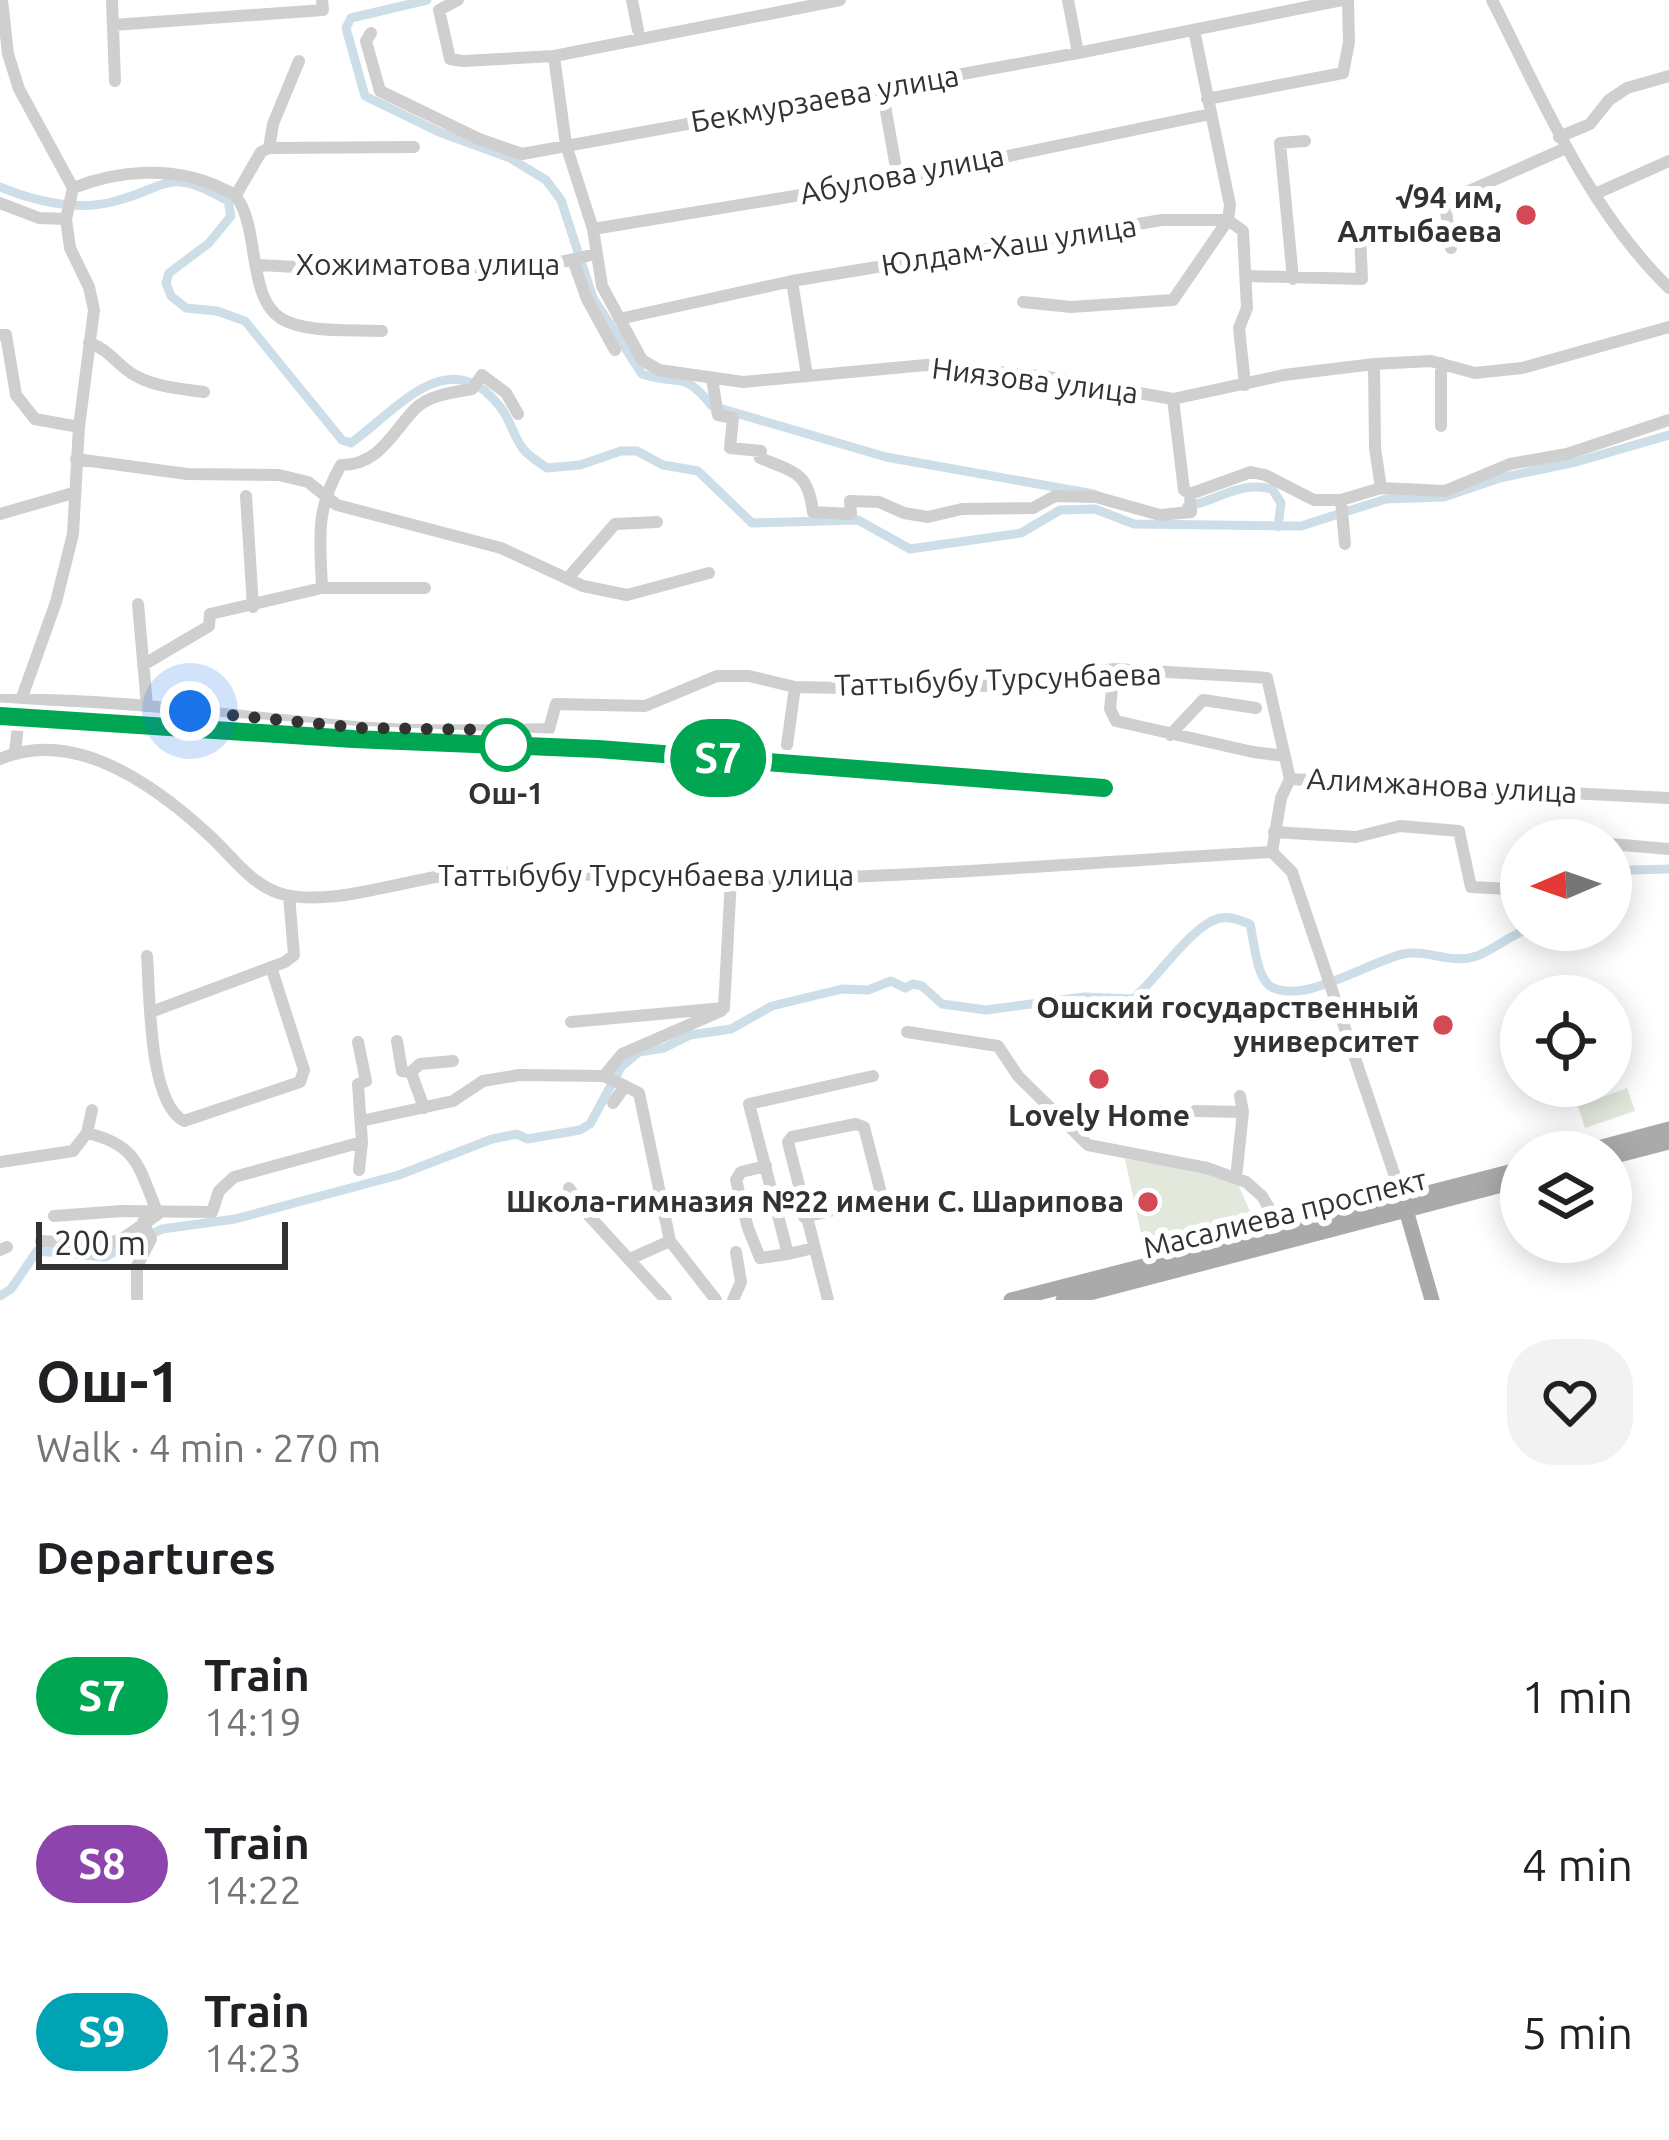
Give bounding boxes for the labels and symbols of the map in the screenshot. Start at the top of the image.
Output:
street label: Бекмурзаева улица [688,58,962,138]
street label: Абулова улица [797,138,1007,210]
place label: √94 им, Алтыбаева [1337,180,1502,248]
marker: √94 им, Алтыбаева [1513,202,1539,228]
street label: Юлдам-Хаш улица [879,208,1139,282]
street label: Хожиматова улица [296,247,560,281]
street label: Ниязова улица [930,350,1140,410]
street label: Таттыбубу Турсунбаева [834,656,1162,702]
your location [160,681,220,741]
line badge: S7 [664,719,772,797]
marker: Ош-1 [481,720,531,770]
street label: Алимжанова улица [1306,761,1578,809]
place label: Ош-1 [468,776,544,810]
north arrow [1500,819,1632,951]
street label: Таттыбубу Турсунбаева улица [438,858,854,892]
place label: Ошский государственный университет [1036,990,1419,1058]
marker: Ошский государственный университет [1430,1012,1456,1038]
marker: Lovely Home [1086,1066,1112,1092]
place label: Lovely Home [1008,1098,1190,1132]
street label: Масалиева проспект [1140,1161,1430,1265]
place label: Школа-гимназия №22 имени С. Шарипова [506,1184,1124,1218]
marker: Школа-гимназия №22 имени С. Шарипова [1135,1189,1161,1215]
scale bar [36,1216,288,1269]

